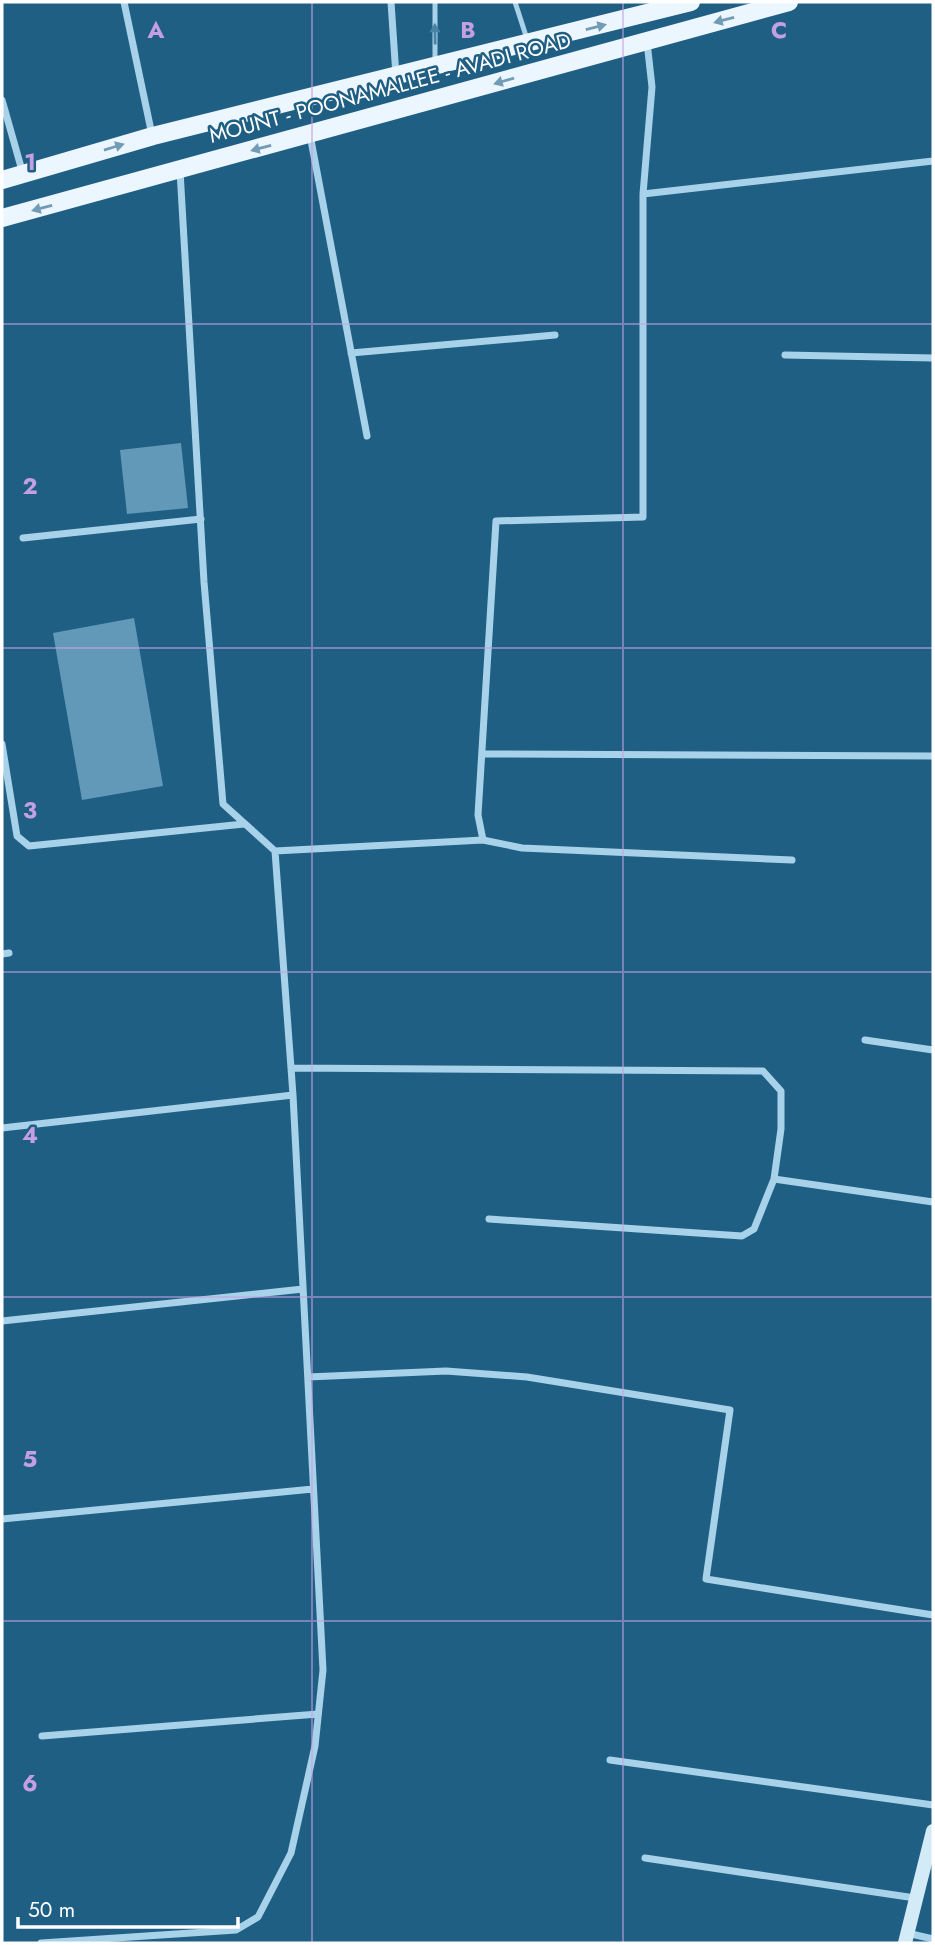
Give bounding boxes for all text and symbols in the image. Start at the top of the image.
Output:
text: A [147,13,165,47]
text: B [460,13,476,47]
text: C [771,13,787,47]
one-way arrow [712,15,734,26]
one-way arrow [586,21,608,32]
one-way arrow [429,23,441,45]
street label: MOUNT - POONAMALLEE - AVADI ROAD [206,25,574,151]
one-way arrow [494,76,515,86]
one-way arrow [104,142,125,152]
one-way arrow [251,143,272,153]
text: 1 [24,145,36,179]
one-way arrow [31,204,52,214]
text: 2 [22,469,38,503]
text: 3 [23,793,37,827]
text: 4 [22,1118,38,1152]
text: 5 [23,1442,37,1476]
text: 6 [22,1766,38,1800]
scale bar [18,1885,238,1929]
text: 50 m [28,1895,75,1925]

